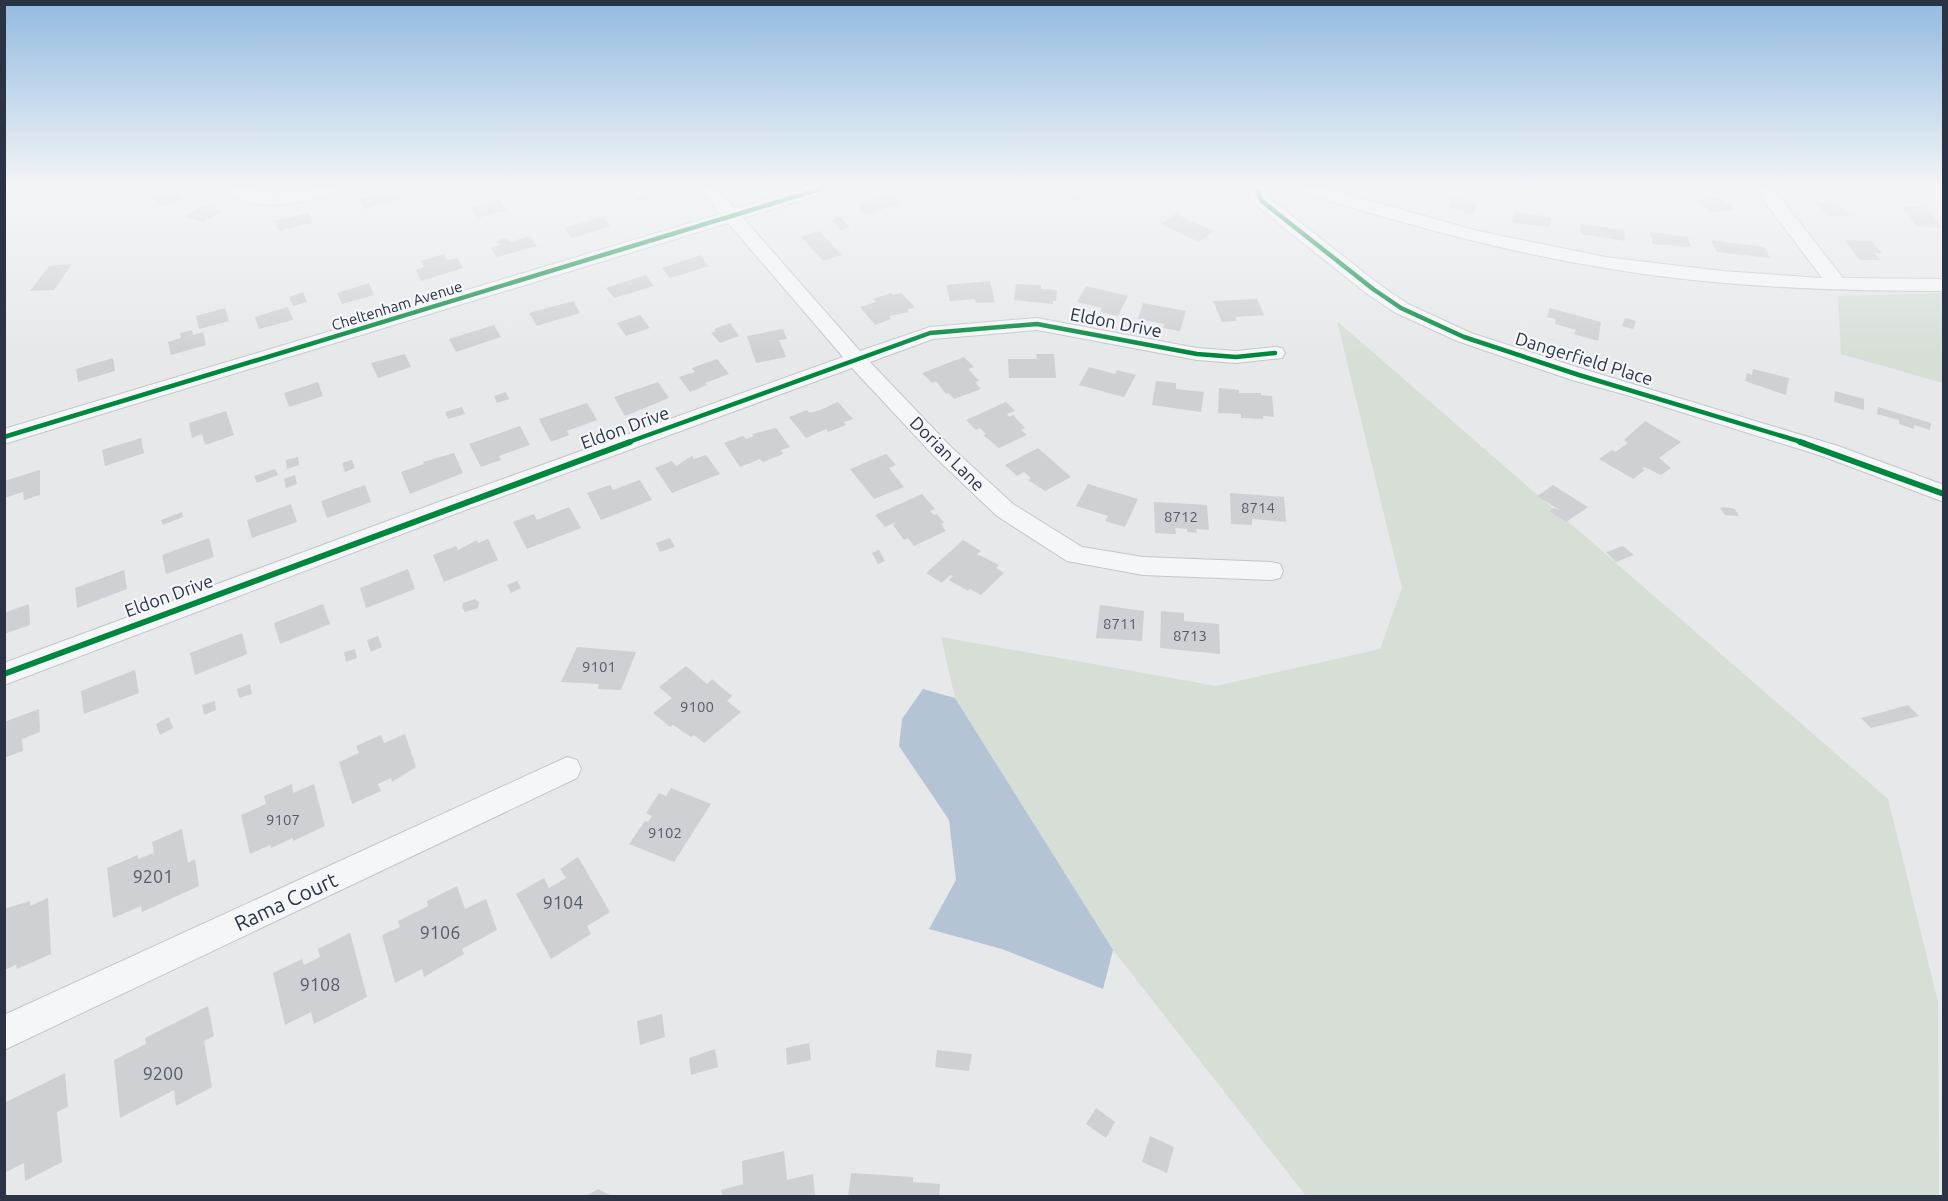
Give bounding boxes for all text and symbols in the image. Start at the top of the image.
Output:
street label: Cheltenham Avenue [329,278,464,334]
street label: Eldon Drive [1069,303,1164,341]
street label: Dangerfield Place [1513,328,1656,388]
street label: Eldon Drive [578,402,672,452]
street label: Dorian Lane [906,412,989,495]
house number: 8714 [1241,499,1275,516]
house number: 8712 [1164,508,1198,525]
street label: Eldon Drive [122,570,216,620]
house number: 8711 [1103,615,1137,632]
house number: 8713 [1173,627,1207,644]
house number: 9101 [582,658,616,675]
house number: 9100 [680,698,714,715]
house number: 9107 [266,811,300,828]
house number: 9102 [648,824,682,841]
house number: 9201 [133,866,173,886]
street label: Rama Court [230,867,341,935]
house number: 9104 [543,892,583,912]
house number: 9106 [420,922,460,942]
house number: 9108 [300,974,340,994]
house number: 9200 [143,1063,183,1083]

